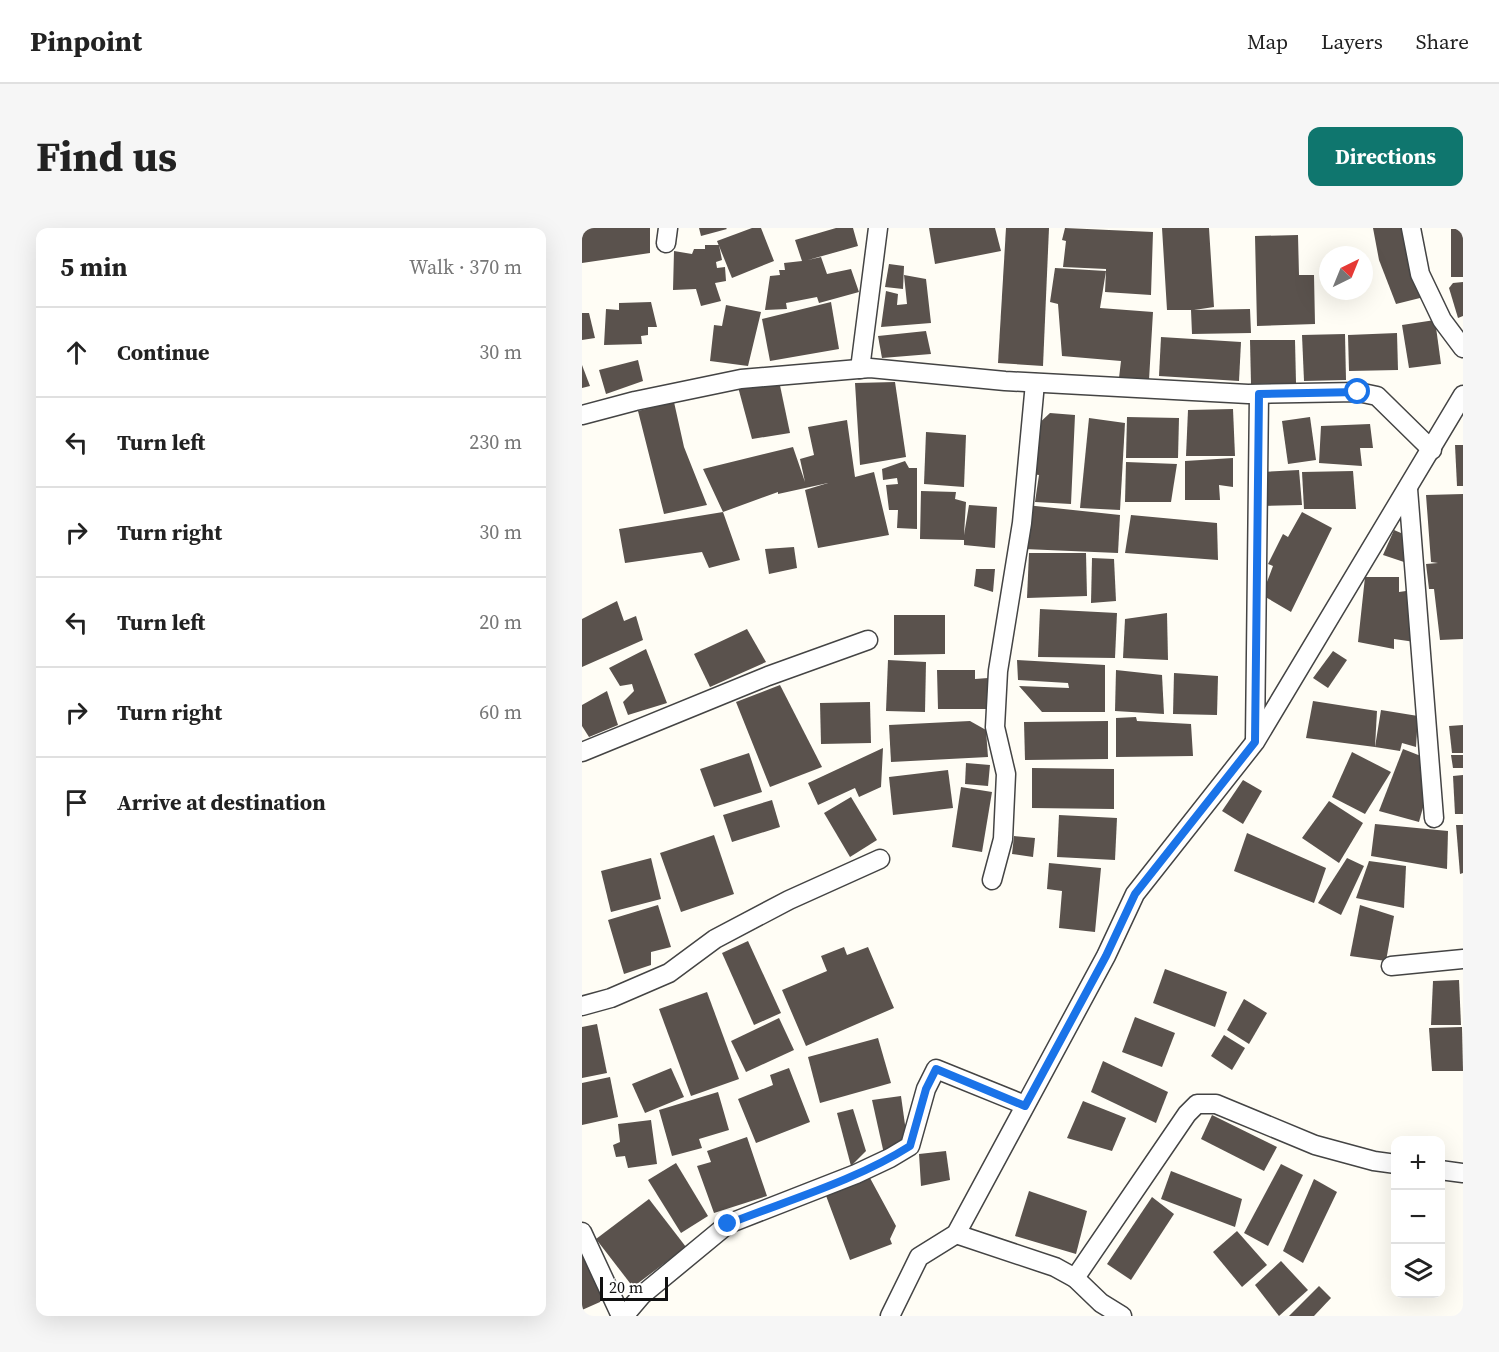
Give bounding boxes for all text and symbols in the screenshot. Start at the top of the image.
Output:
text: Pinpoint [30,22,142,60]
text: Map [1247,27,1288,56]
text: Layers [1321,27,1383,56]
text: Share [1416,27,1469,56]
text: Find us [36,127,177,185]
button: Directions [1308,127,1463,186]
north arrow [1319,246,1373,300]
text: 5 min [60,249,127,285]
text: Walk · 370 m [409,253,522,281]
icon: ahead [60,336,93,369]
text: Continue [117,337,210,367]
text: 30 m [479,338,522,366]
route start [1344,378,1370,404]
icon: left [60,426,93,459]
text: Turn left [117,427,205,457]
text: 230 m [469,428,522,456]
icon: right [60,516,93,549]
text: Turn right [117,517,222,547]
text: 30 m [479,518,522,546]
icon: left [60,606,93,639]
text: Turn left [117,607,205,637]
text: 20 m [479,608,522,636]
icon: right [60,696,93,729]
text: Turn right [117,697,222,727]
text: 60 m [479,698,522,726]
icon: arrive [60,786,93,819]
text: Arrive at destination [117,787,326,817]
map controls [1391,1136,1445,1298]
button: + [1391,1136,1445,1190]
button: − [1391,1190,1445,1244]
route end [714,1210,740,1236]
button: layers [1391,1244,1445,1298]
scale bar [600,1274,668,1302]
text: 20 m [609,1276,643,1298]

